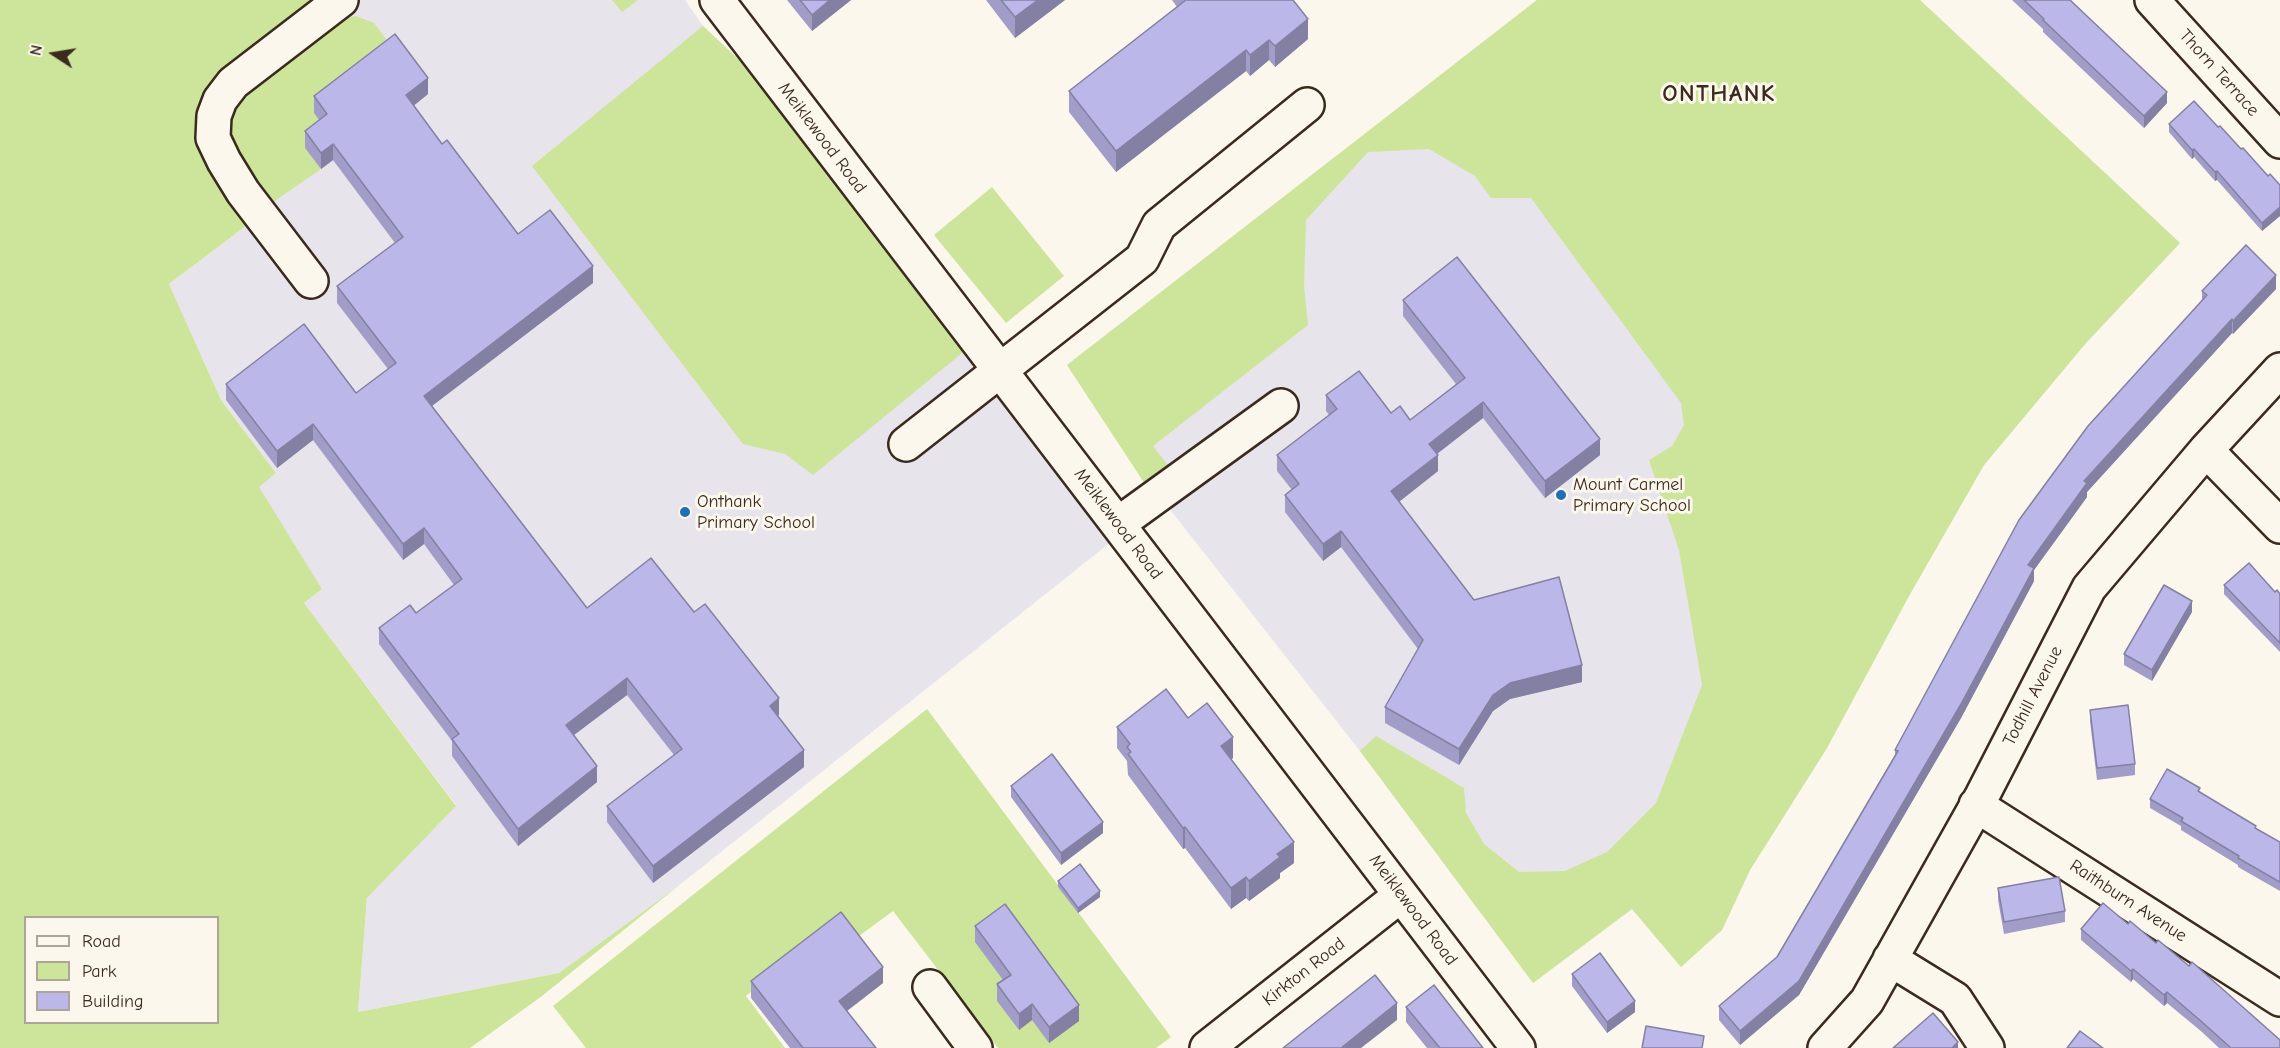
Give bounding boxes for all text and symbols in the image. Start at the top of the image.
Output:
north arrow [24,24,84,84]
street label: Thorn Terrace [2174,25,2264,121]
text: N [27,43,46,57]
street label: Meiklewood Road [773,78,871,198]
district label: ONTHANK [1662,80,1776,108]
street label: Meiklewood Road [1069,464,1167,584]
place label: Mount Carmel Primary School [1573,474,1691,516]
marker: Mount Carmel Primary School [1554,488,1568,502]
place label: Onthank Primary School [697,491,815,534]
marker: Onthank Primary School [678,505,692,519]
street label: Todhill Avenue [1999,642,2067,750]
street label: Meiklewood Road [1364,850,1462,970]
street label: Raithburn Avenue [2065,855,2191,947]
legend [24,916,219,1024]
text: Road [82,931,121,952]
street label: Kirkton Road [1258,933,1350,1011]
text: Park [82,961,116,982]
text: Building [82,991,144,1012]

